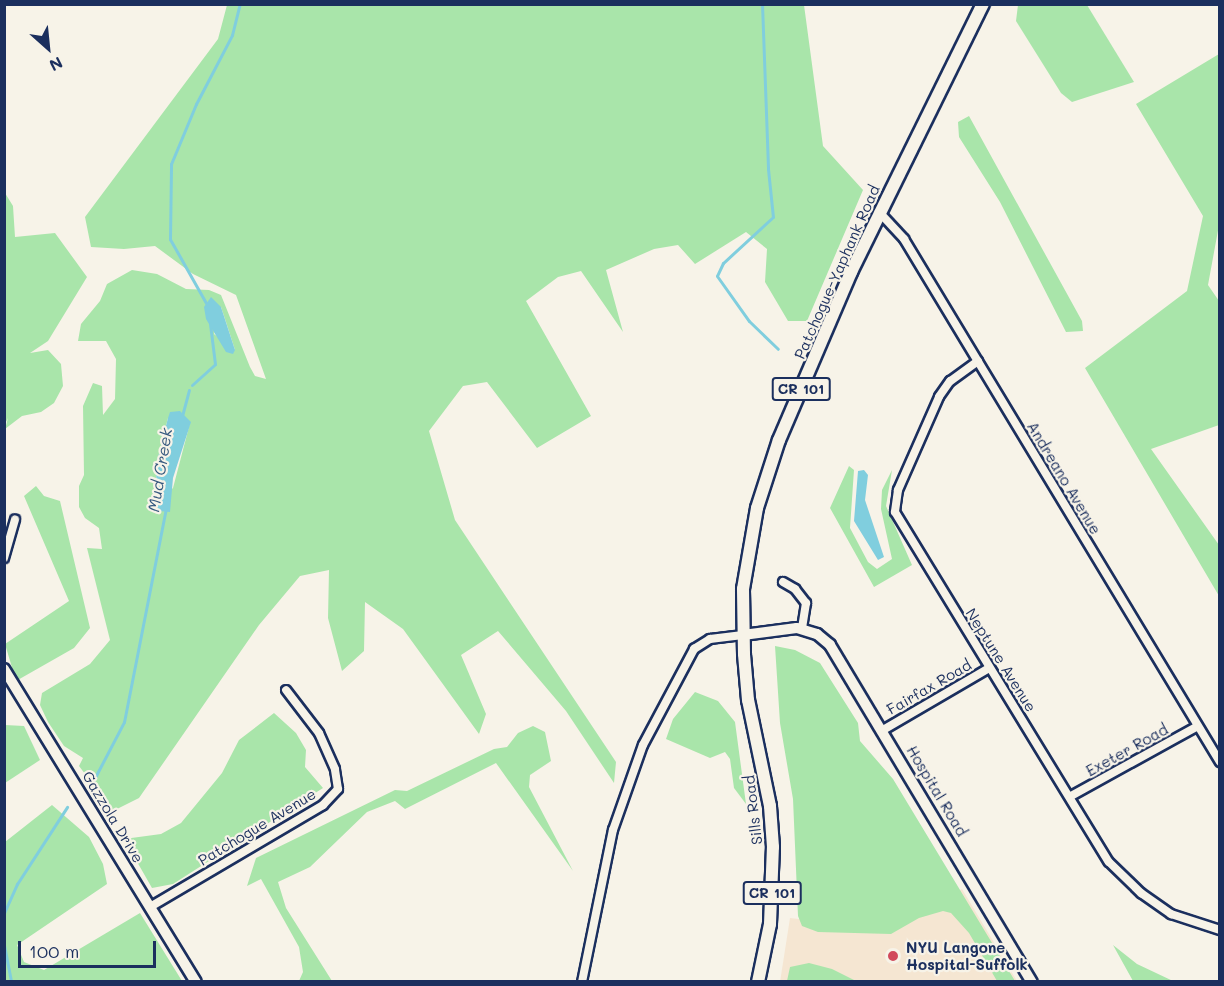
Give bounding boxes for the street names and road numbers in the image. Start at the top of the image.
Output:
street label: Patchogue-Yaphank Road [790,182,884,362]
road number: CR 101 [771,378,831,400]
street label: Andreano Avenue [1023,418,1105,538]
street label: Neptune Avenue [962,605,1040,715]
street label: Fairfax Road [883,655,975,719]
street label: Exeter Road [1083,720,1171,780]
street label: Hospital Road [903,742,971,840]
street label: Gazzola Drive [79,768,147,866]
street label: Sills Road [740,774,766,846]
street label: Patchogue Avenue [195,785,319,869]
road number: CR 101 [742,882,802,904]

